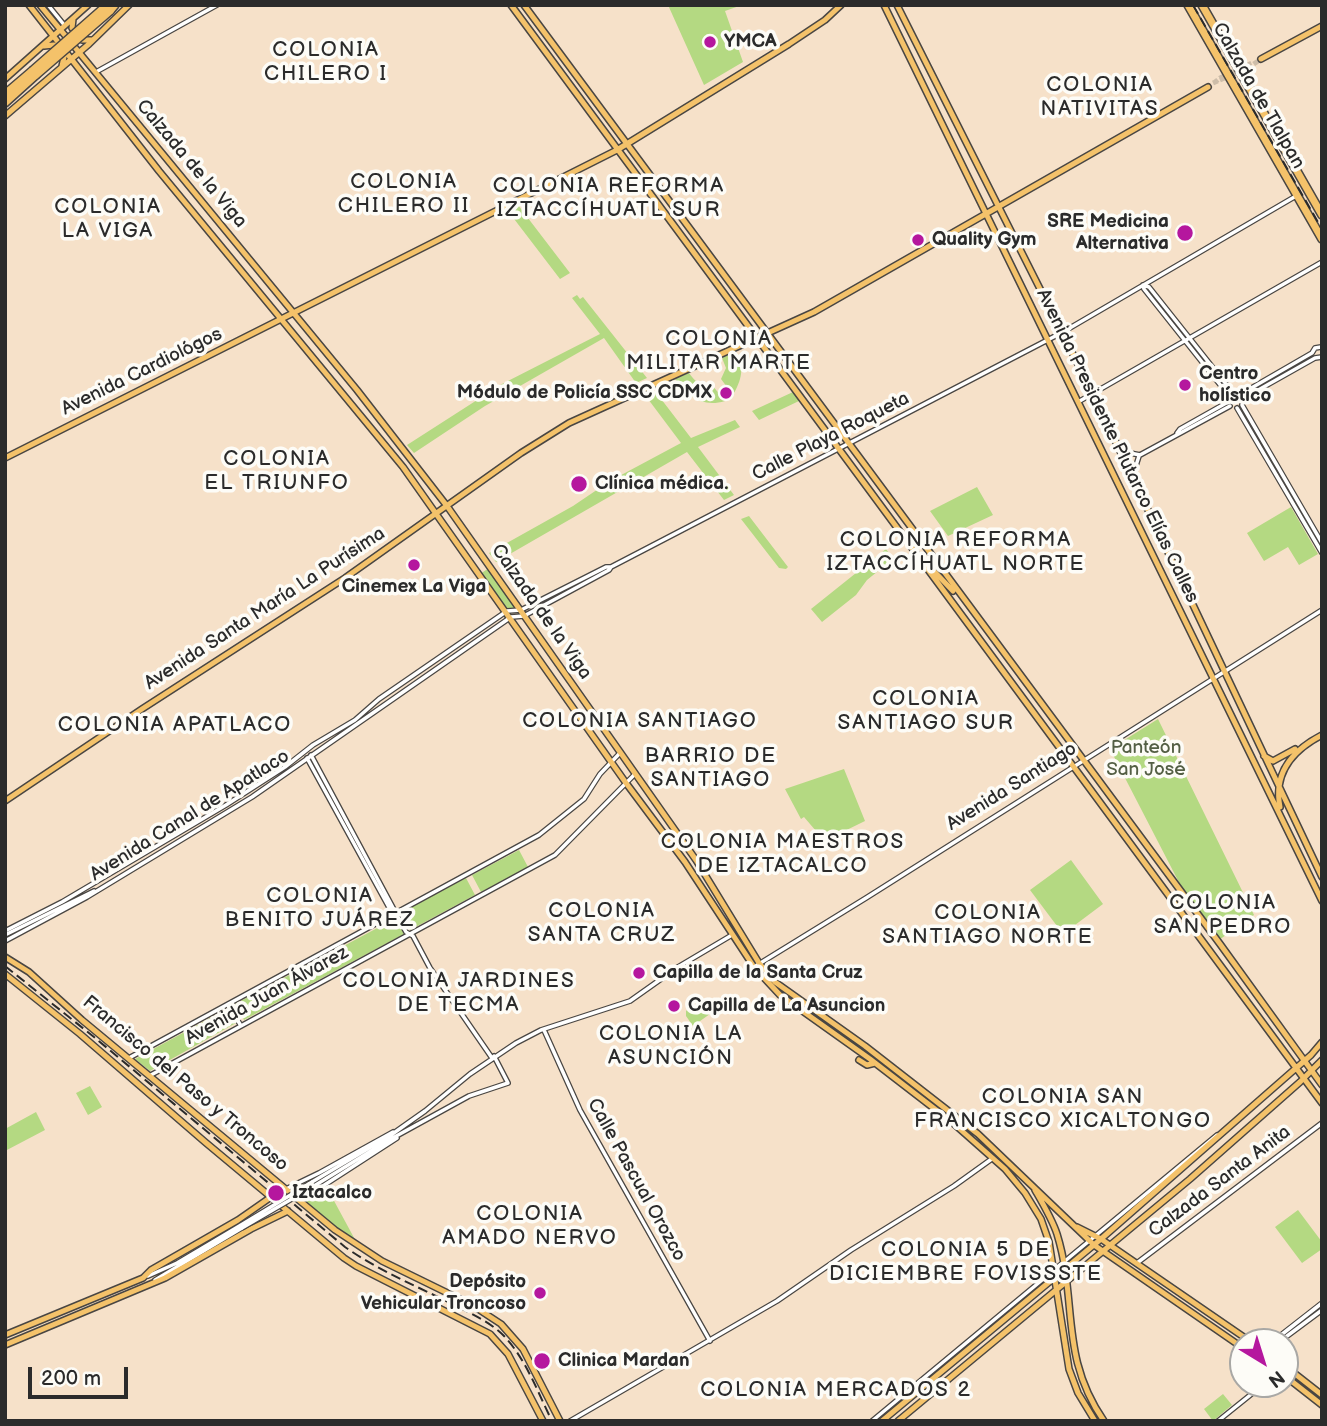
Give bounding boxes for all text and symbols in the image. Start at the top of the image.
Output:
street label: Calzada de Tlalpan [1207,19,1309,173]
place label: YMCA [724,31,777,53]
marker: YMCA [702,34,718,50]
district label: COLONIA CHILERO I [265,38,387,88]
district label: COLONIA NATIVITAS [1042,73,1158,123]
street label: Calzada de la Viga [131,95,251,233]
district label: COLONIA CHILERO II [339,170,469,220]
district label: COLONIA REFORMA IZTACCÍHUATL SUR [495,174,723,224]
district label: COLONIA LA VIGA [55,195,161,245]
place label: SRE Medicina Alternativa [1047,211,1169,255]
marker: SRE Medicina Alternativa [1175,223,1195,243]
place label: Quality Gym [932,229,1036,251]
marker: Quality Gym [910,232,926,248]
street label: Avenida Presidente Plutarco Elías Calles [1031,285,1203,607]
street label: Avenida Cardiológos [58,323,226,421]
district label: COLONIA MILITAR MARTE [628,327,810,377]
place label: Centro holístico [1199,363,1271,407]
marker: Centro holístico [1177,377,1193,393]
place label: Módulo de Policía SSC CDMX [457,382,712,404]
marker: Módulo de Policía SSC CDMX [718,385,734,401]
street label: Calle Playa Roqueta [749,388,913,486]
district label: COLONIA EL TRIUNFO [206,447,348,497]
place label: Clínica médica. [595,473,728,495]
marker: Clínica médica. [569,474,589,494]
street label: Avenida Santa María La Purísima [140,523,390,695]
district label: COLONIA REFORMA IZTACCÍHUATL NORTE [829,528,1083,578]
street label: Calzada de la Viga [486,540,596,684]
marker: Cinemex La Viga [406,557,422,573]
place label: Cinemex La Viga [342,576,486,598]
district label: COLONIA SANTIAGO SUR [839,687,1013,737]
district label: COLONIA SANTIAGO [524,709,756,735]
district label: COLONIA APATLACO [60,713,290,739]
park label: Panteón San José [1106,737,1186,781]
street label: Avenida Santiago [943,738,1081,836]
district label: BARRIO DE SANTIAGO [646,744,776,794]
street label: Avenida Canal de Apatlaco [86,745,294,887]
district label: COLONIA MAESTROS DE IZTACALCO [663,830,903,880]
district label: COLONIA BENITO JUÁREZ [226,884,414,934]
district label: COLONIA SAN PEDRO [1155,891,1291,941]
district label: COLONIA SANTA CRUZ [529,899,675,949]
district label: COLONIA SANTIAGO NORTE [884,901,1092,951]
street label: Avenida Juan Álvarez [182,942,352,1050]
place label: Capilla de la Santa Cruz [653,962,863,984]
marker: Capilla de la Santa Cruz [631,965,647,981]
district label: COLONIA JARDINES DE TECMA [344,969,574,1019]
street label: Francisco del Paso y Troncoso [78,991,292,1177]
place label: Capilla de La Asuncion [688,995,885,1017]
marker: Capilla de La Asuncion [666,998,682,1014]
district label: COLONIA LA ASUNCIÓN [600,1022,742,1072]
district label: COLONIA SAN FRANCISCO XICALTONGO [916,1085,1210,1135]
street label: Calle Pascual Orozco [582,1095,690,1265]
street label: Calzada Santa Anita [1145,1121,1295,1243]
place label: Iztacalco [292,1182,372,1204]
marker: Iztacalco [266,1183,286,1203]
district label: COLONIA AMADO NERVO [444,1202,616,1252]
district label: COLONIA 5 DE DICIEMBRE FOVISSSTE [831,1238,1101,1288]
place label: Depósito Vehicular Troncoso [361,1271,526,1315]
marker: Depósito Vehicular Troncoso [532,1285,548,1301]
north arrow [1229,1328,1299,1398]
place label: Clinica Mardan [558,1350,690,1372]
marker: Clinica Mardan [532,1351,552,1371]
scale bar [32,1352,131,1396]
text: N [1263,1365,1289,1392]
text: 200 m [41,1366,101,1391]
district label: COLONIA MERCADOS 2 [702,1378,970,1404]

